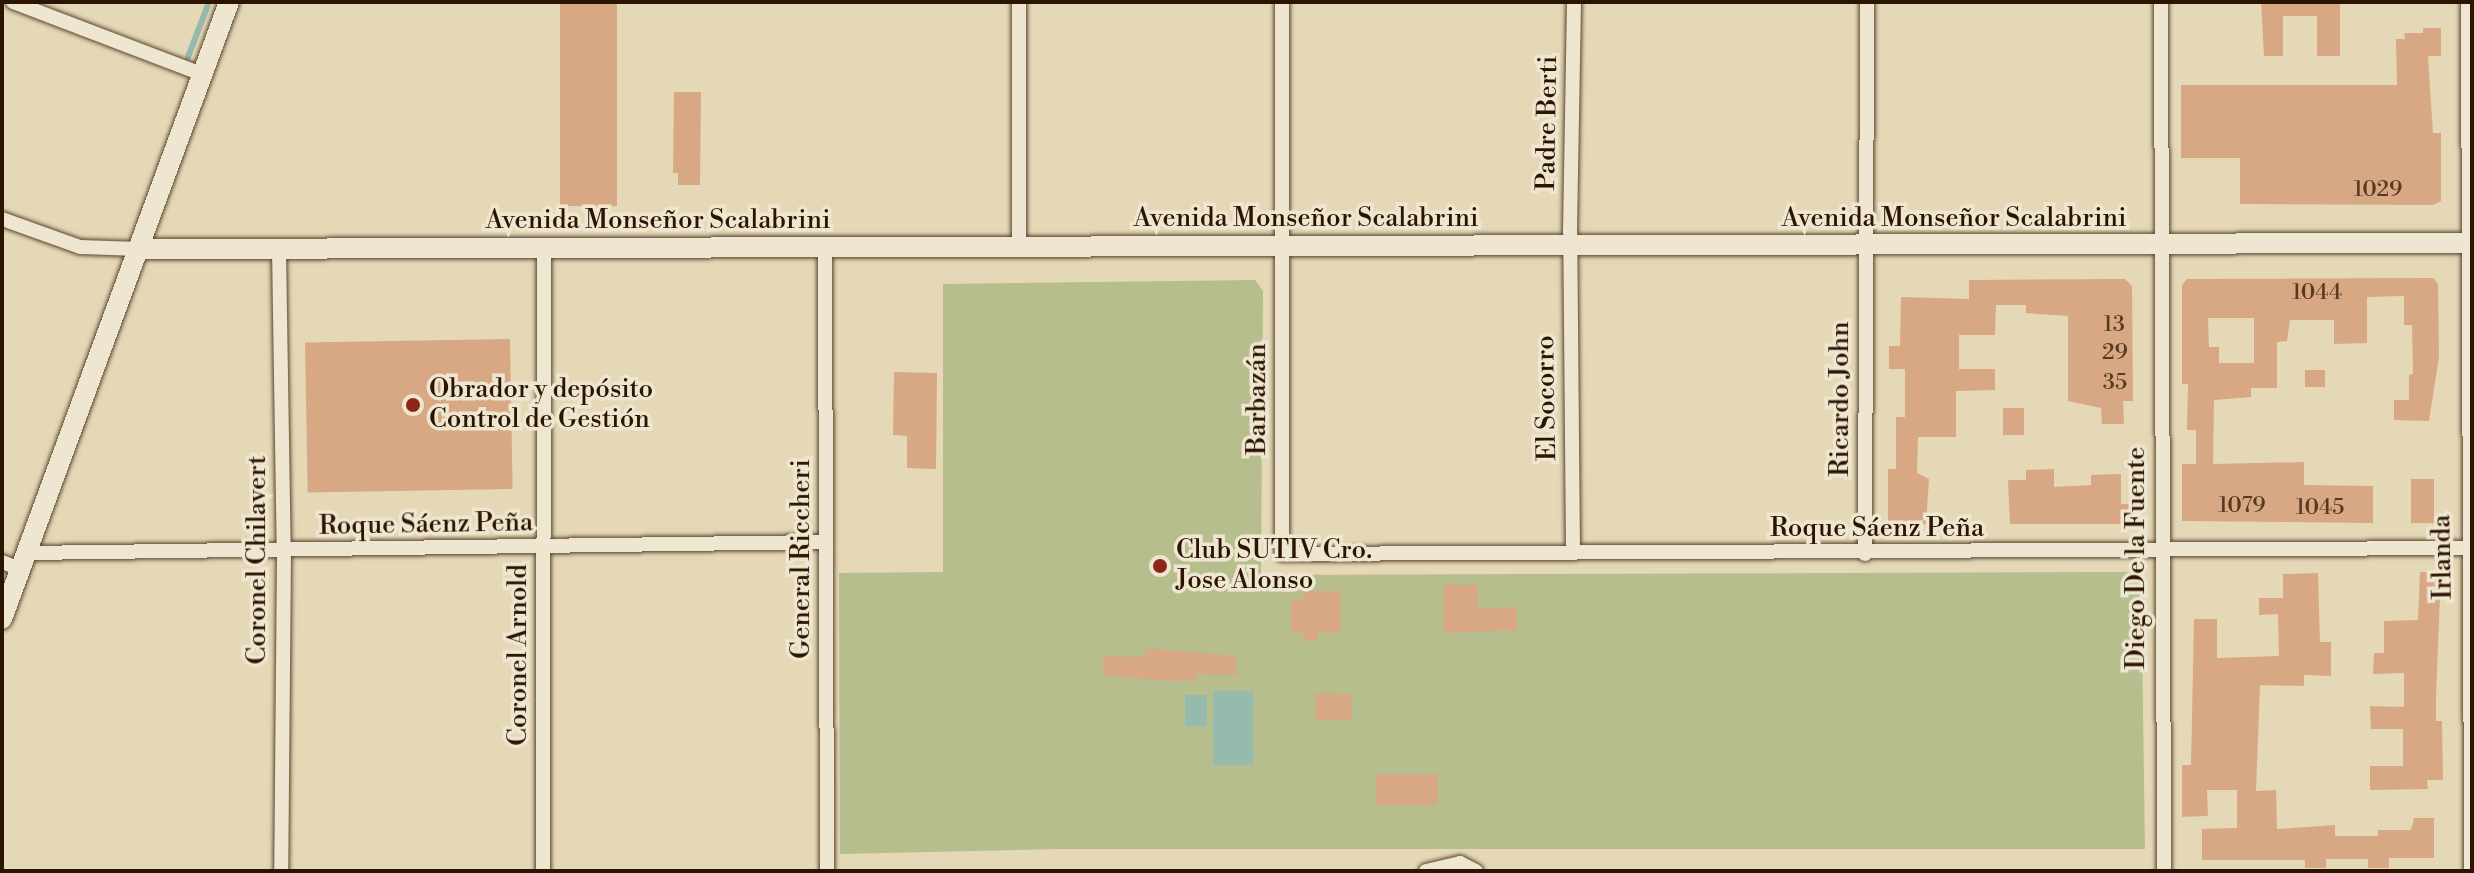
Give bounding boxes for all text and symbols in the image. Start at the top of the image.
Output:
street label: Padre Berti [1531,55,1565,191]
house number: 1029 [2354,177,2402,203]
street label: Avenida Monseñor Scalabrini [1133,203,1479,235]
street label: Avenida Monseñor Scalabrini [1781,203,2127,235]
street label: Avenida Monseñor Scalabrini [485,205,831,237]
house number: 1044 [2292,280,2342,306]
house number: 13 [2103,312,2125,338]
street label: Ricardo John [1825,321,1857,477]
street label: El Socorro [1530,335,1564,461]
house number: 29 [2102,340,2128,366]
street label: Barbazán [1242,343,1274,455]
house number: 35 [2103,370,2127,396]
place label: Obrador y depósito Control de Gestión [429,374,653,436]
marker: Obrador y depósito Control de Gestión [404,396,422,414]
street label: Diego De la Fuente [2121,447,2153,669]
street label: Coronel Chilavert [242,455,274,665]
street label: General Riccheri [786,459,818,659]
house number: 1079 [2218,493,2266,519]
house number: 1045 [2296,495,2344,521]
street label: Roque Sáenz Peña [319,508,533,542]
street label: Roque Sáenz Peña [1770,513,1984,545]
street label: Irlanda [2427,514,2459,600]
place label: Club SUTIV Cro. Jose Alonso [1176,535,1372,596]
marker: Club SUTIV Cro. Jose Alonso [1151,557,1169,575]
street label: Coronel Arnold [503,564,535,746]

